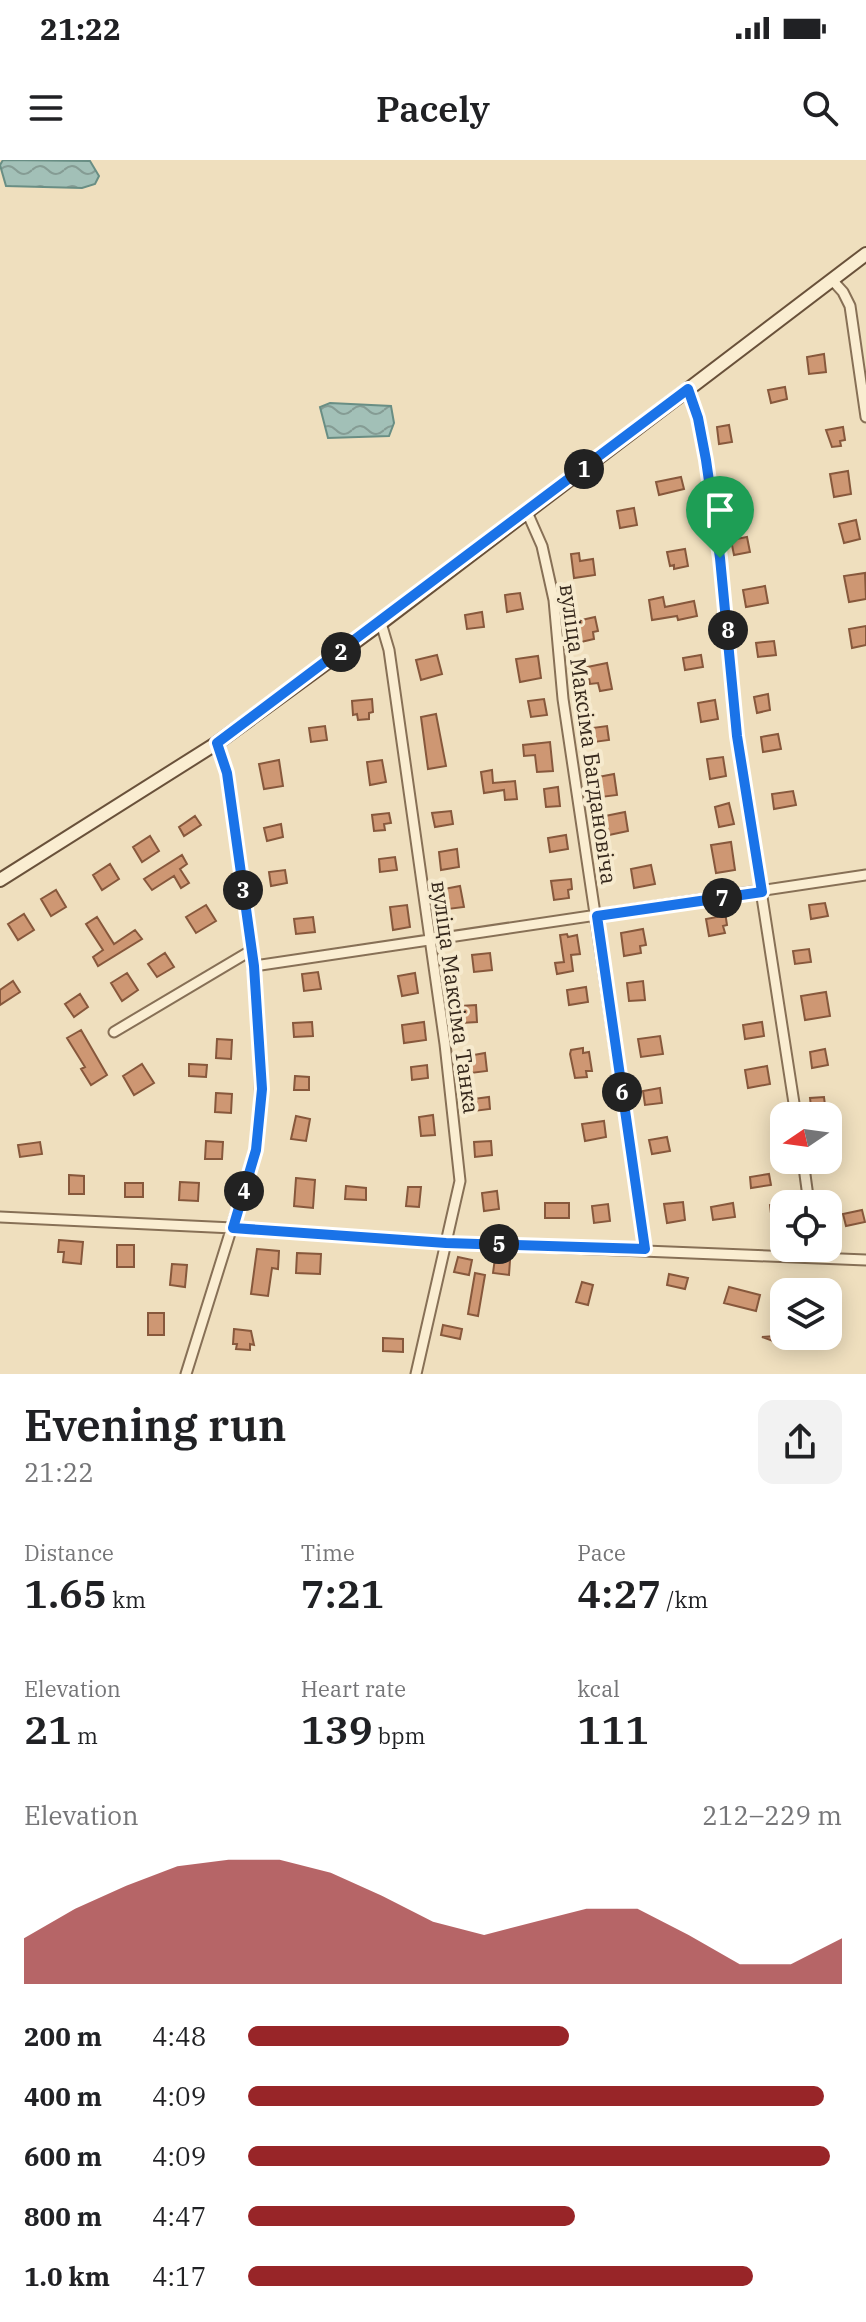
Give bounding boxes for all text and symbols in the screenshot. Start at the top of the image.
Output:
text: 21:22 [40,9,121,48]
text: Pacely [376,85,490,132]
icon: menu [24,86,68,130]
icon: search [798,86,842,130]
pin: 1 [564,449,604,489]
text: 1 [577,454,591,483]
pin [686,476,754,558]
icon: arrive [698,488,742,532]
street label: вуліца Максіма Багдановіча [554,582,624,886]
pin: 8 [708,610,748,650]
text: 8 [721,615,735,644]
pin: 2 [321,632,361,672]
text: 2 [334,637,348,666]
pin: 3 [223,870,263,910]
text: 3 [236,875,250,904]
pin: 7 [702,878,742,918]
street label: вуліца Максіма Танка [425,879,487,1115]
text: 7 [715,883,729,912]
pin: 6 [602,1072,642,1112]
text: 6 [615,1077,629,1106]
north arrow [770,1102,842,1174]
map controls [770,1102,842,1350]
pin: 4 [224,1171,264,1211]
text: 4 [237,1176,251,1205]
button: locate [770,1190,842,1262]
pin: 5 [479,1224,519,1264]
text: 5 [492,1229,506,1258]
button: layers [770,1278,842,1350]
text: Evening run [24,1396,287,1453]
button: share [758,1400,842,1484]
text: 21:22 [24,1455,94,1489]
text: Distance [24,1538,114,1567]
text: Time [301,1538,355,1567]
text: Pace [577,1538,626,1567]
text: 1.65 [24,1567,107,1619]
text: 7:21 [301,1567,385,1619]
text: 4:27 [577,1567,661,1619]
text: km [107,1585,146,1614]
text: /km [661,1585,708,1614]
text: Elevation [24,1674,121,1703]
text: Heart rate [301,1674,406,1703]
text: kcal [577,1674,620,1703]
text: 21 [24,1703,72,1755]
text: 139 [301,1703,373,1755]
text: 111 [577,1703,649,1755]
text: m [72,1721,98,1750]
text: bpm [373,1721,425,1750]
text: Elevation [24,1798,139,1832]
text: 212–229 m [702,1798,842,1832]
text: 200 m [24,2019,102,2053]
text: 4:48 [152,2019,206,2053]
text: 400 m [24,2079,102,2113]
text: 4:09 [152,2079,206,2113]
text: 600 m [24,2139,102,2173]
text: 4:09 [152,2139,206,2173]
text: 800 m [24,2199,102,2233]
text: 4:47 [152,2199,206,2233]
text: 1.0 km [24,2259,110,2293]
text: 4:17 [152,2259,206,2293]

